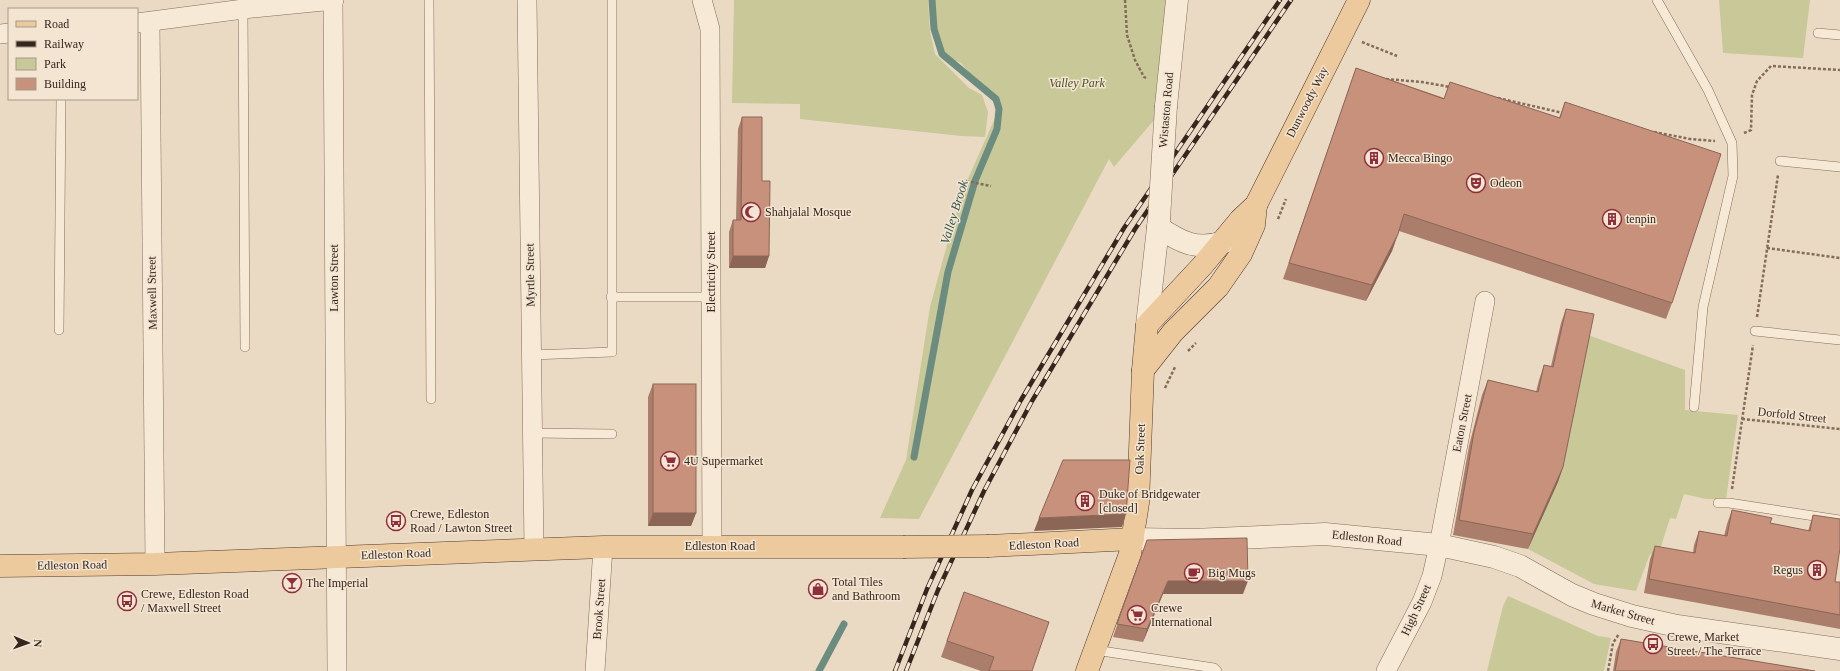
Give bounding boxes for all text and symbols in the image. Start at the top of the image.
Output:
legend [8,8,138,100]
text: Road [44,17,69,31]
text: Railway [44,37,84,51]
text: Park [44,57,66,71]
street label: Dunwoody Way [1283,64,1331,140]
street label: Wistaston Road [1156,72,1176,148]
park label: Valley Park [1049,76,1105,90]
text: Building [44,77,86,91]
building icon: Mecca Bingo [1363,147,1385,169]
place label: Mecca Bingo [1388,151,1452,165]
theatre icon: Odeon [1465,172,1487,194]
place label: Odeon [1490,176,1522,190]
water label: Valley Brook [937,178,971,246]
mosque icon: Shahjalal Mosque [740,201,762,223]
place label: Shahjalal Mosque [765,205,851,219]
building icon: tenpin [1601,208,1623,230]
place label: tenpin [1626,212,1656,226]
street label: Electricity Street [704,231,718,312]
street label: Myrtle Street [522,242,538,307]
street label: Lawton Street [327,244,341,312]
street label: Maxwell Street [144,255,160,330]
street label: Eaton Street [1450,392,1475,453]
street label: Dorfold Street [1757,404,1828,426]
street label: Oak Street [1132,423,1148,475]
supermarket icon: 4U Supermarket [659,450,681,472]
place label: 4U Supermarket [684,454,764,468]
place label: Duke of Bridgewater [closed] [1099,487,1200,515]
building icon: Duke of Bridgewater [closed] [1074,490,1096,512]
place label: Crewe, Edleston Road / Lawton Street [410,507,513,535]
bus stop icon: Crewe, Edleston Road / Lawton Street [385,510,407,532]
street label: Edleston Road [1331,527,1403,549]
street label: Edleston Road [1009,535,1079,553]
street label: Edleston Road [685,539,755,553]
street label: Edleston Road [361,546,431,562]
street label: Edleston Road [37,557,107,573]
building icon: Regus [1806,559,1828,581]
cafe icon: Big Mugs [1183,562,1205,584]
place label: Regus [1773,563,1803,577]
place label: Big Mugs [1208,566,1256,580]
bar icon: The Imperial [281,572,303,594]
place label: Total Tiles and Bathroom [832,575,901,603]
place label: The Imperial [306,576,369,590]
street label: Brook Street [590,577,608,640]
shop icon: Total Tiles and Bathroom [807,578,829,600]
street label: High Street [1398,582,1434,638]
place label: Crewe, Edleston Road / Maxwell Street [141,587,249,615]
bus stop icon: Crewe, Edleston Road / Maxwell Street [116,590,138,612]
street label: Market Street [1590,596,1657,628]
place label: Crewe International [1151,601,1213,629]
supermarket icon: Crewe International [1126,604,1148,626]
north arrow [8,623,48,663]
place label: Crewe, Market Street / The Terrace [1667,630,1761,658]
bus stop icon: Crewe, Market Street / The Terrace [1642,633,1664,655]
text: N [32,639,44,648]

